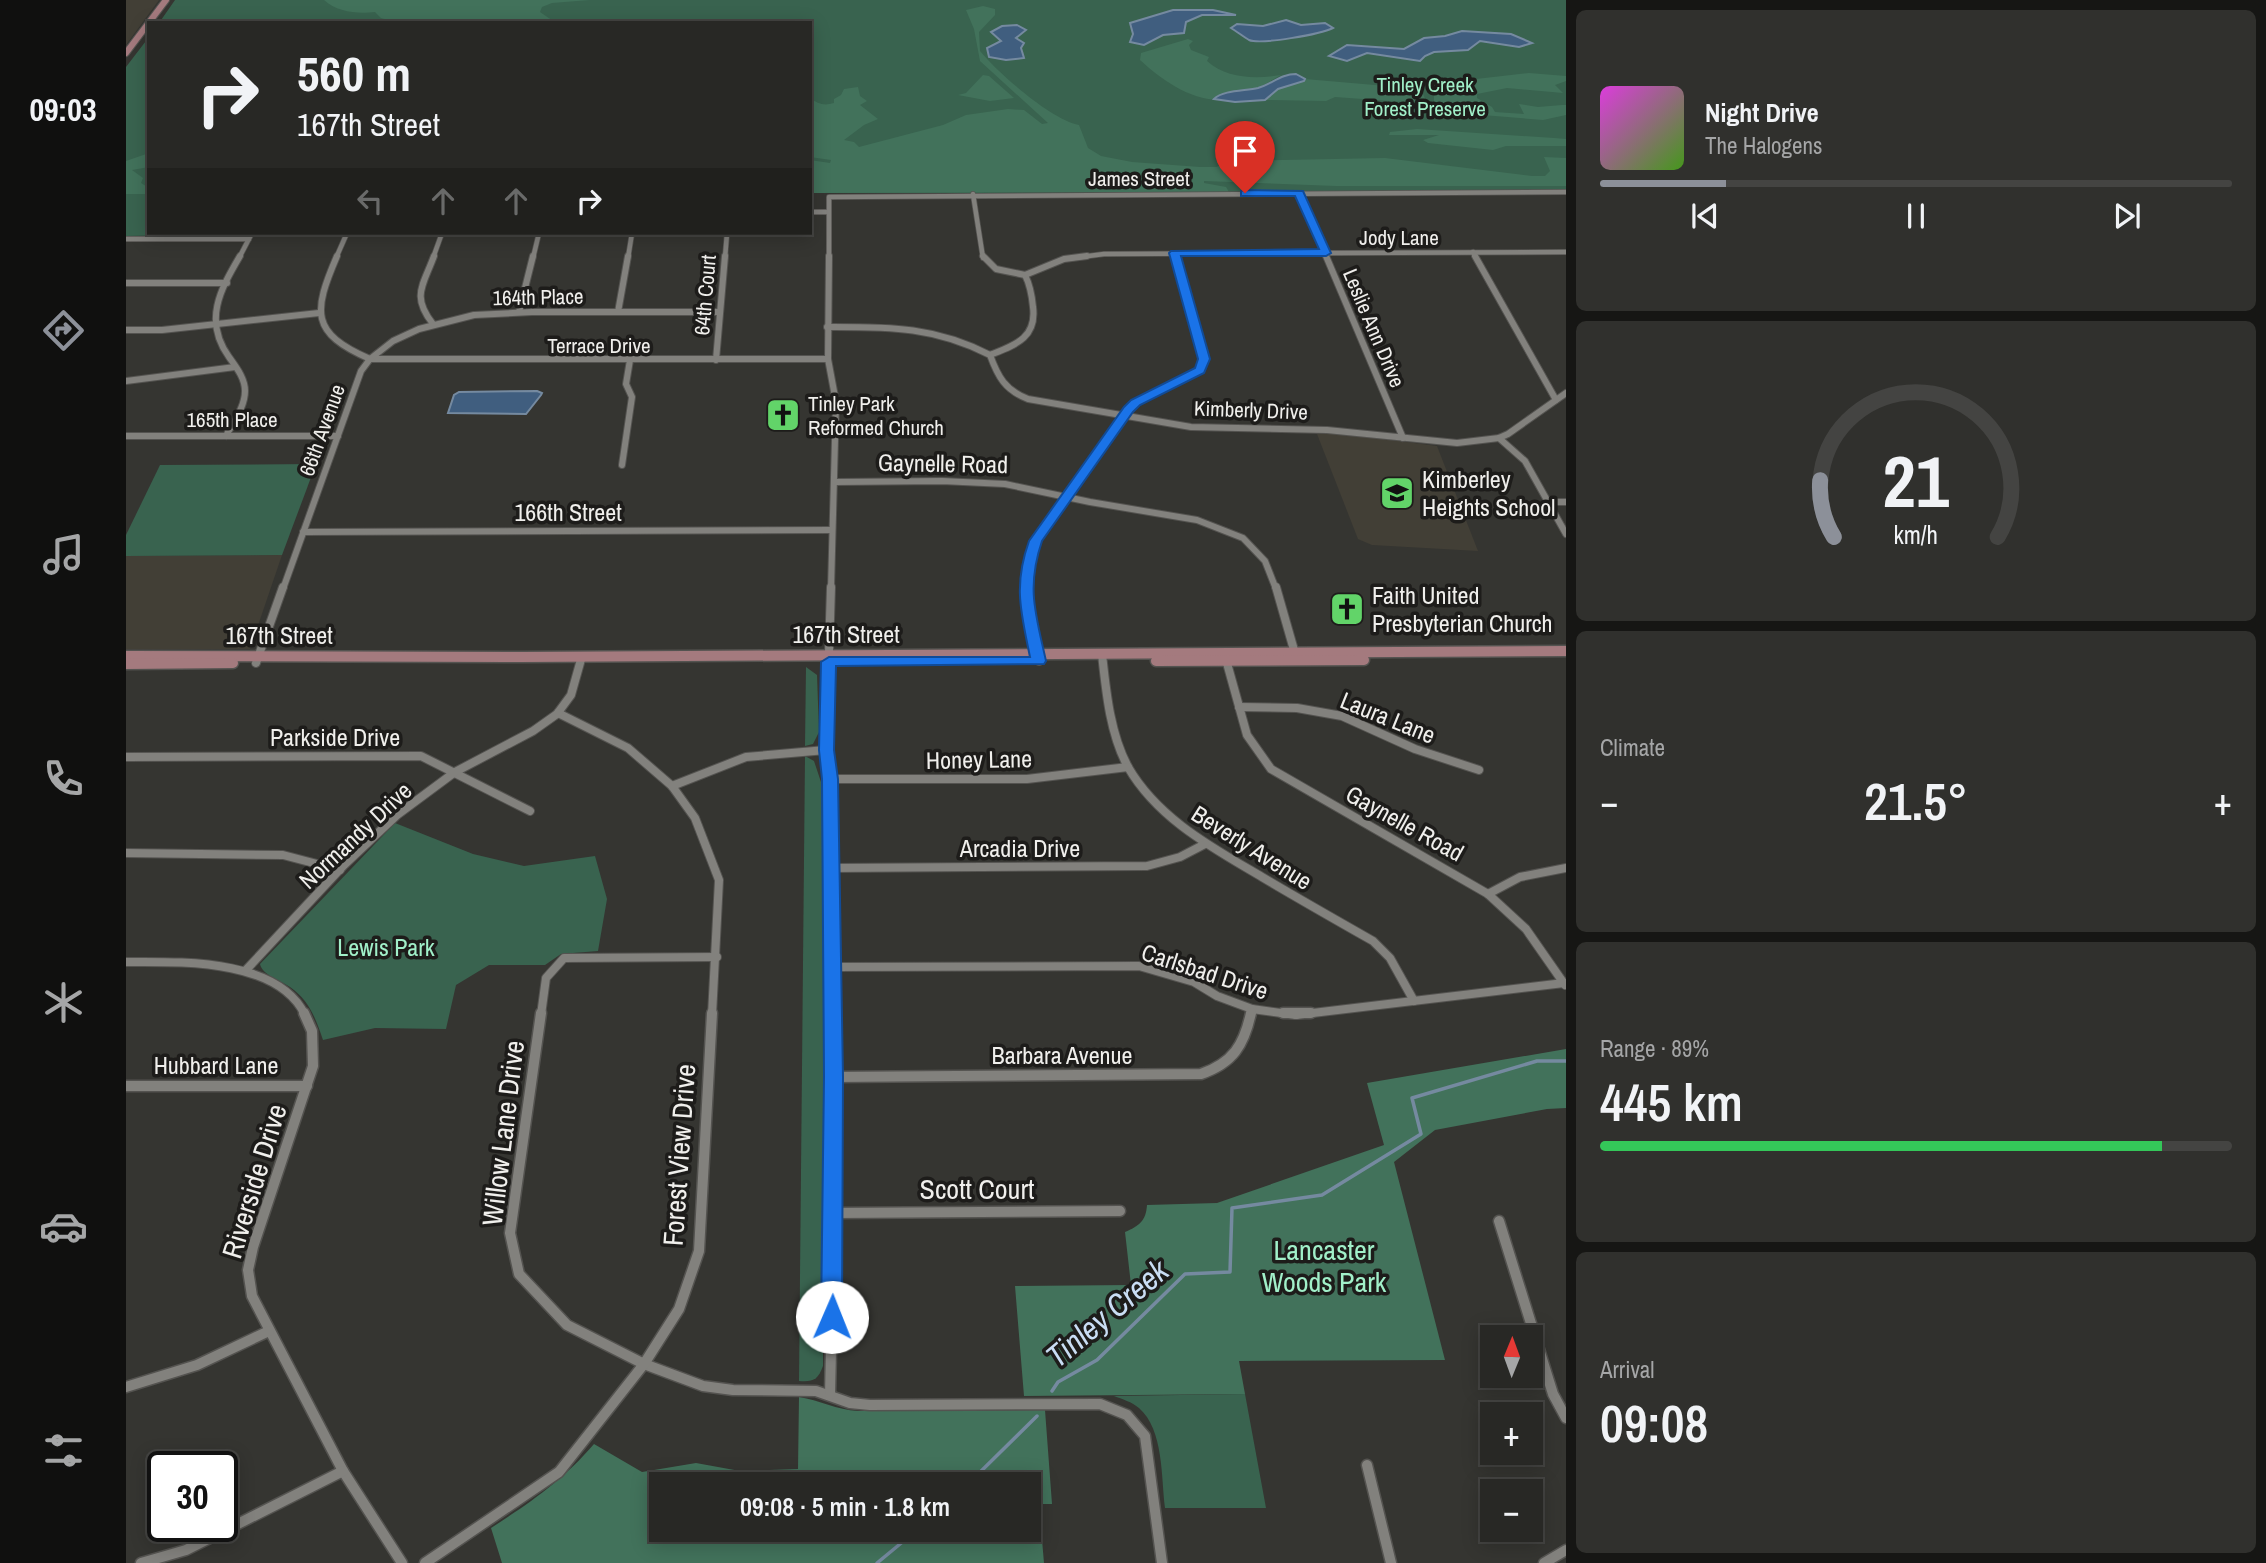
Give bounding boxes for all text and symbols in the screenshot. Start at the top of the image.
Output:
text: 560 m [297,40,411,106]
icon: right [182,49,273,140]
park label: Tinley Creek Forest Preserve [1364,70,1486,123]
text: 09:03 [29,88,97,131]
text: Night Drive [1705,95,1819,130]
text: 167th Street [297,103,440,146]
pin [1215,121,1275,193]
text: The Halogens [1705,130,1822,161]
icon: arrive [1226,132,1264,170]
street label: James Street [1088,164,1190,193]
icon: left [351,182,389,220]
icon: ahead [424,182,462,220]
icon: ahead [497,182,535,220]
icon: right [570,182,608,220]
icon: previous [1686,197,1724,235]
icon: pause [1897,197,1935,235]
icon: next [2108,197,2146,235]
street label: Jody Lane [1359,223,1439,252]
street label: 64th Court [687,253,723,336]
street label: Leslie Ann Drive [1336,264,1412,392]
street label: 164th Place [492,282,584,312]
icon: directions [39,306,88,355]
street label: Terrace Drive [547,331,651,360]
street label: 66th Avenue [292,380,352,480]
place label: Tinley Park Reformed Church [808,389,944,442]
street label: Kimberly Drive [1194,394,1308,426]
church icon: Tinley Park Reformed Church [764,396,802,434]
street label: 165th Place [187,405,277,434]
text: 21 [1883,432,1950,530]
street label: Gaynelle Road [878,446,1008,480]
place label: Kimberley Heights School [1422,463,1555,523]
school or university icon: Kimberley Heights School [1378,474,1416,512]
street label: 166th Street [514,496,622,528]
text: km/h [1894,518,1938,552]
icon: music [39,530,88,579]
place label: Faith United Presbyterian Church [1372,579,1552,639]
church icon: Faith United Presbyterian Church [1328,590,1366,628]
street label: 167th Street [792,618,900,650]
street label: 167th Street [225,619,333,651]
street label: Laura Lane [1336,684,1440,750]
street label: Parkside Drive [270,721,400,753]
text: Climate [1600,732,1665,763]
street label: Honey Lane [926,742,1032,776]
icon: phone [39,754,88,803]
text: 21.5° [1864,766,1968,836]
street label: Normandy Drive [292,774,418,896]
text: − [1600,776,1618,827]
text: + [2214,776,2232,827]
street label: Gaynelle Road [1340,777,1470,869]
street label: Beverly Avenue [1186,797,1318,897]
street label: Arcadia Drive [959,832,1080,864]
park label: Lewis Park [337,931,435,963]
street label: Carlsbad Drive [1138,936,1272,1006]
icon: climate [39,978,88,1027]
text: Range · 89% [1600,1033,1709,1064]
street label: Willow Lane Drive [473,1038,533,1228]
street label: Barbara Avenue [992,1039,1132,1071]
street label: Hubbard Lane [154,1049,278,1081]
street label: Forest View Drive [654,1063,704,1247]
text: 445 km [1600,1067,1743,1137]
street label: Riverside Drive [213,1099,295,1263]
street label: Scott Court [920,1170,1034,1208]
icon: car [39,1202,88,1251]
park label: Lancaster Woods Park [1262,1231,1387,1301]
water label: Tinley Creek [1037,1249,1178,1377]
position arrow [795,1280,869,1354]
north arrow [1480,1325,1544,1388]
map controls [1480,1325,1543,1542]
text: Arrival [1600,1354,1655,1385]
text: 09:08 [1600,1388,1708,1458]
button: + [1480,1402,1543,1465]
icon: filters [39,1426,88,1475]
speed limit sign: 30 [147,1451,238,1542]
button: − [1480,1479,1543,1542]
text: 09:08 · 5 min · 1.8 km [740,1489,950,1524]

